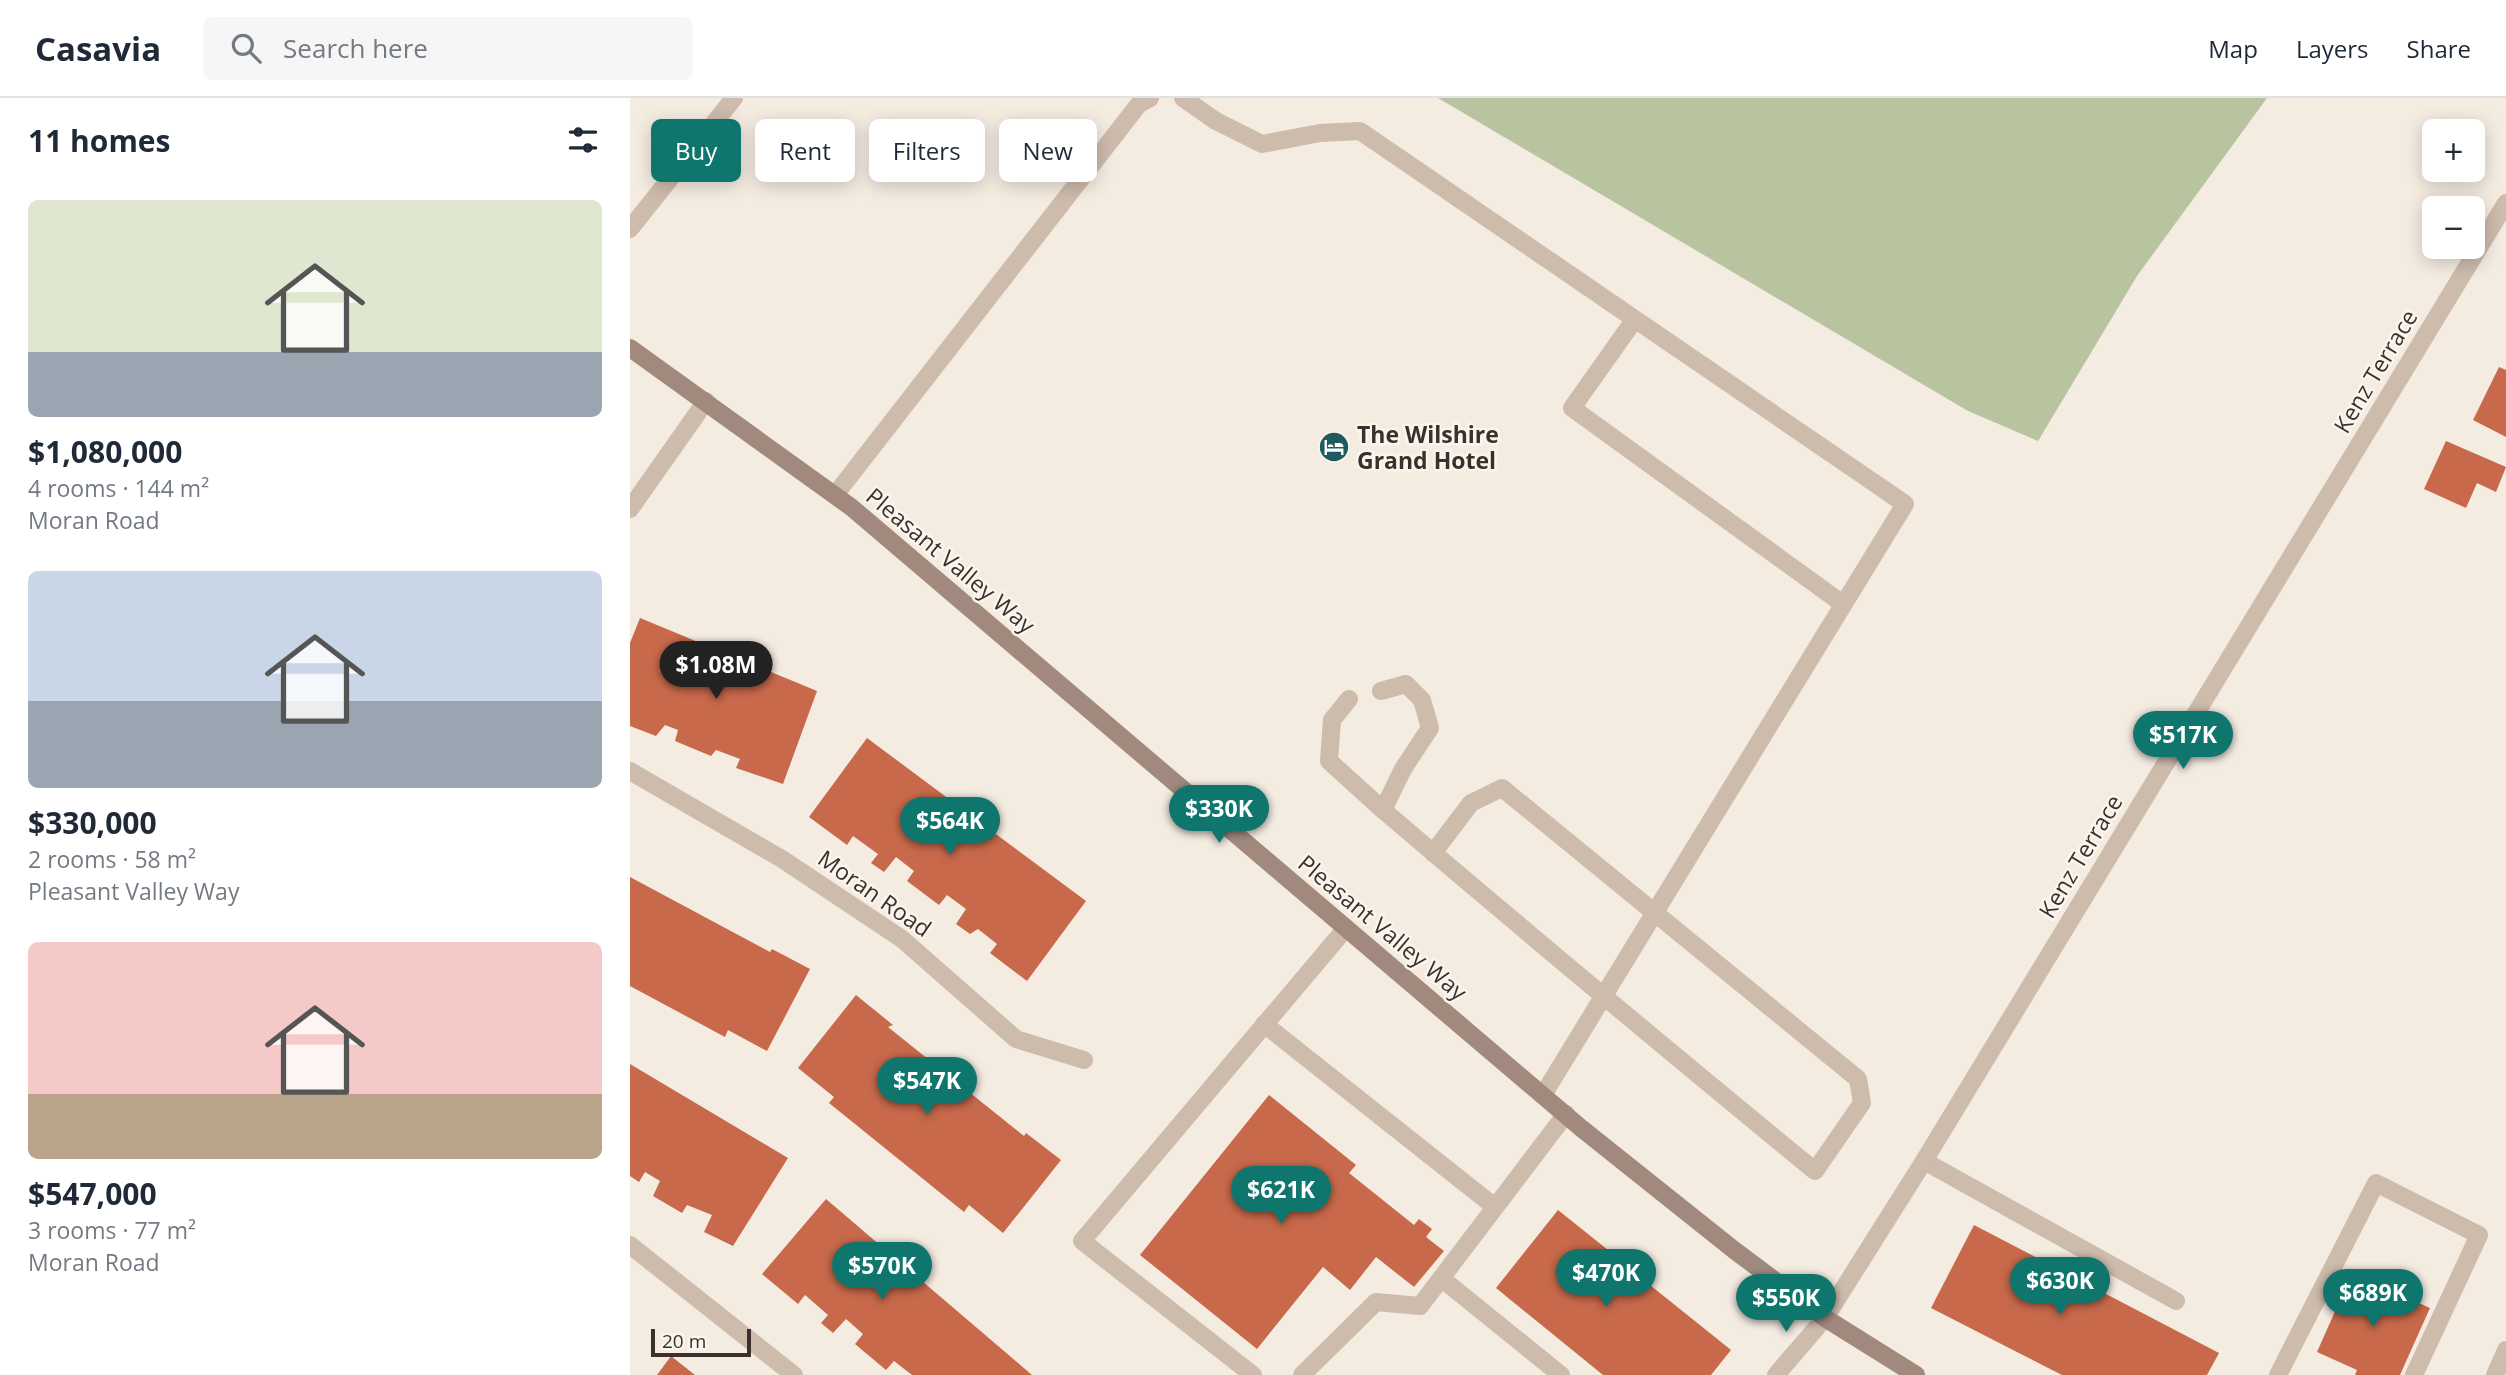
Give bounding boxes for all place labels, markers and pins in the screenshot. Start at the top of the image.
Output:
place label: The Wilshire Grand Hotel [1357,418,1499,476]
hotel icon: The Wilshire Grand Hotel [1317,430,1351,464]
pin: $1.08M [659,642,773,701]
pin: $517K [2134,712,2232,771]
pin: $330K [1170,786,1268,845]
pin: $564K [901,798,999,857]
pin: $547K [878,1058,976,1117]
pin: $621K [1232,1166,1330,1226]
pin: $570K [833,1242,931,1302]
pin: $470K [1557,1250,1655,1309]
pin: $630K [2011,1258,2109,1317]
pin: $689K [2324,1270,2422,1329]
pin: $550K [1737,1274,1835,1334]

